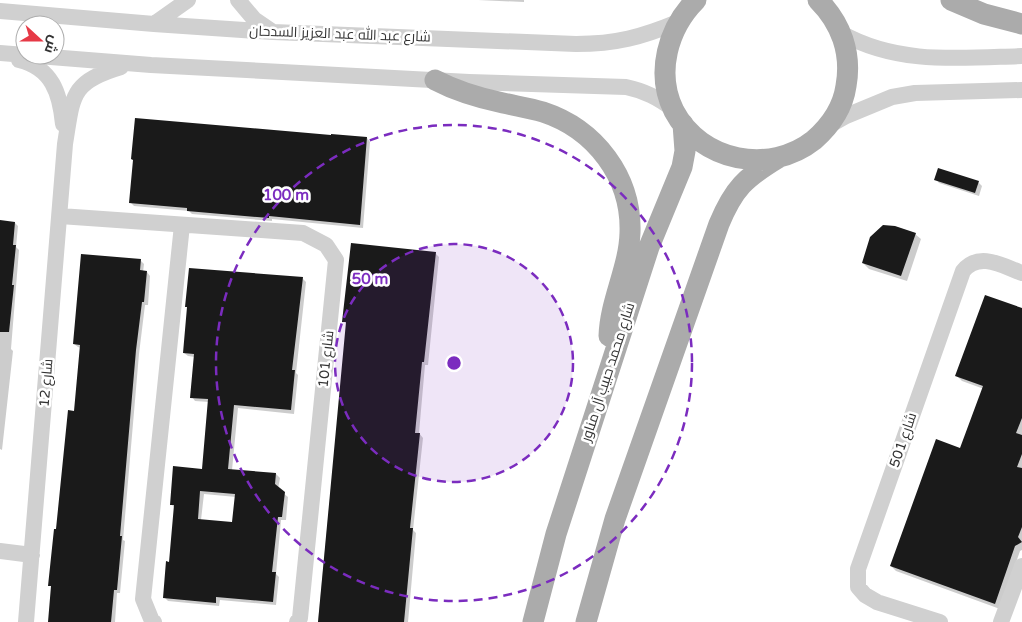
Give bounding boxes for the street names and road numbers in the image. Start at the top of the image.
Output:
street label: شارع عبد الله عبد العزيز السدحان [249,21,431,46]
street label: شارع محمد حبيب آل مناور [577,300,639,445]
street label: شارع 101 [315,330,337,388]
street label: شارع 12 [35,358,57,408]
street label: شارع 501 [886,410,920,470]

